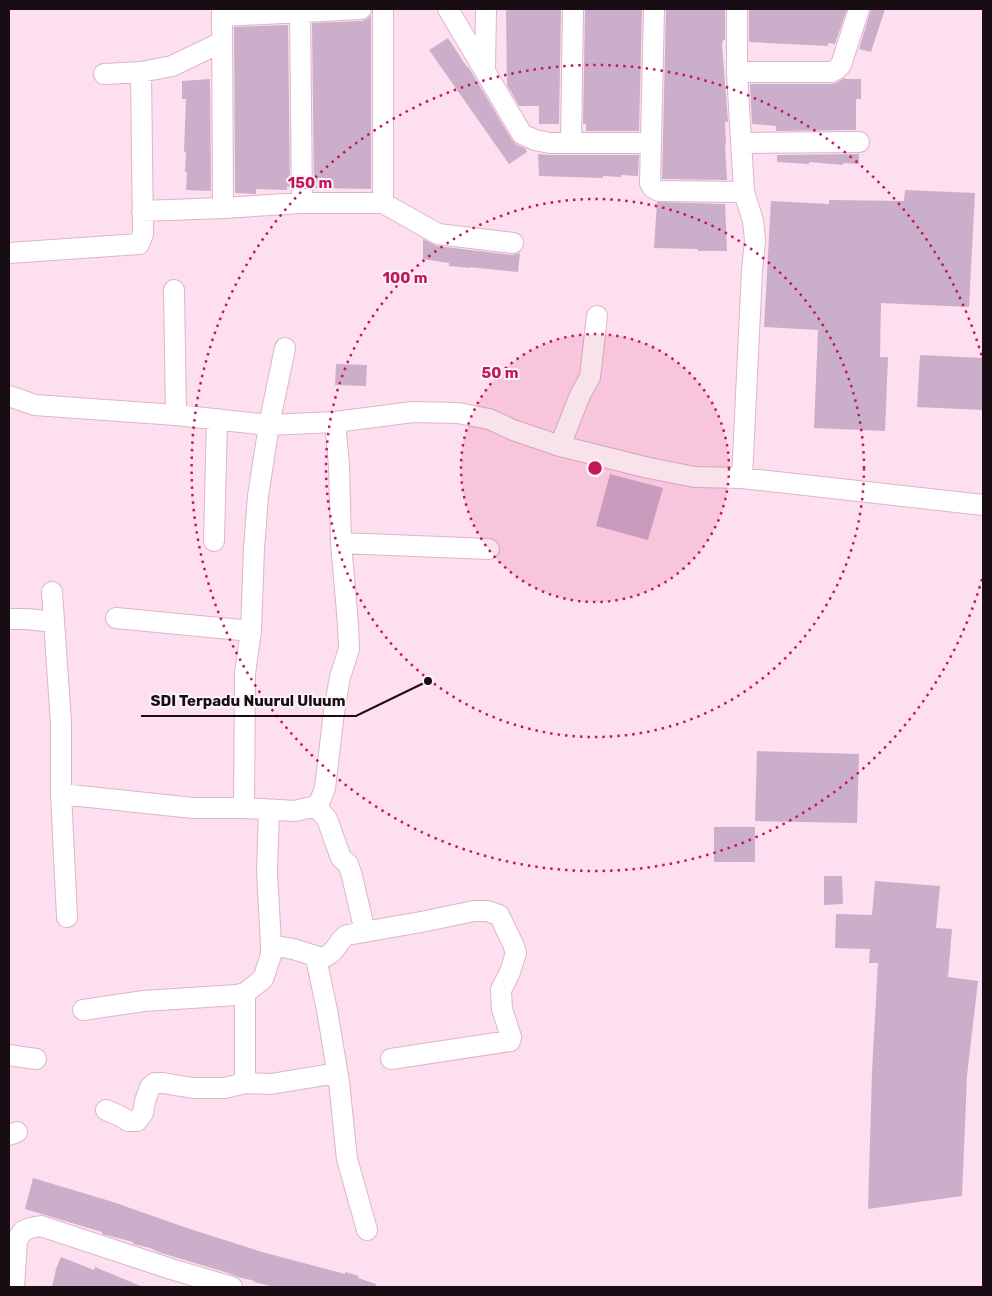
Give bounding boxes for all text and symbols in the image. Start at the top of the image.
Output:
text: 150 m [288,174,332,192]
text: 100 m [383,269,427,287]
text: 50 m [482,364,518,382]
centre of rings [586,459,604,477]
callout: SDI Terpadu Nuurul Uluum [141,686,356,716]
text: SDI Terpadu Nuurul Uluum [151,692,345,710]

